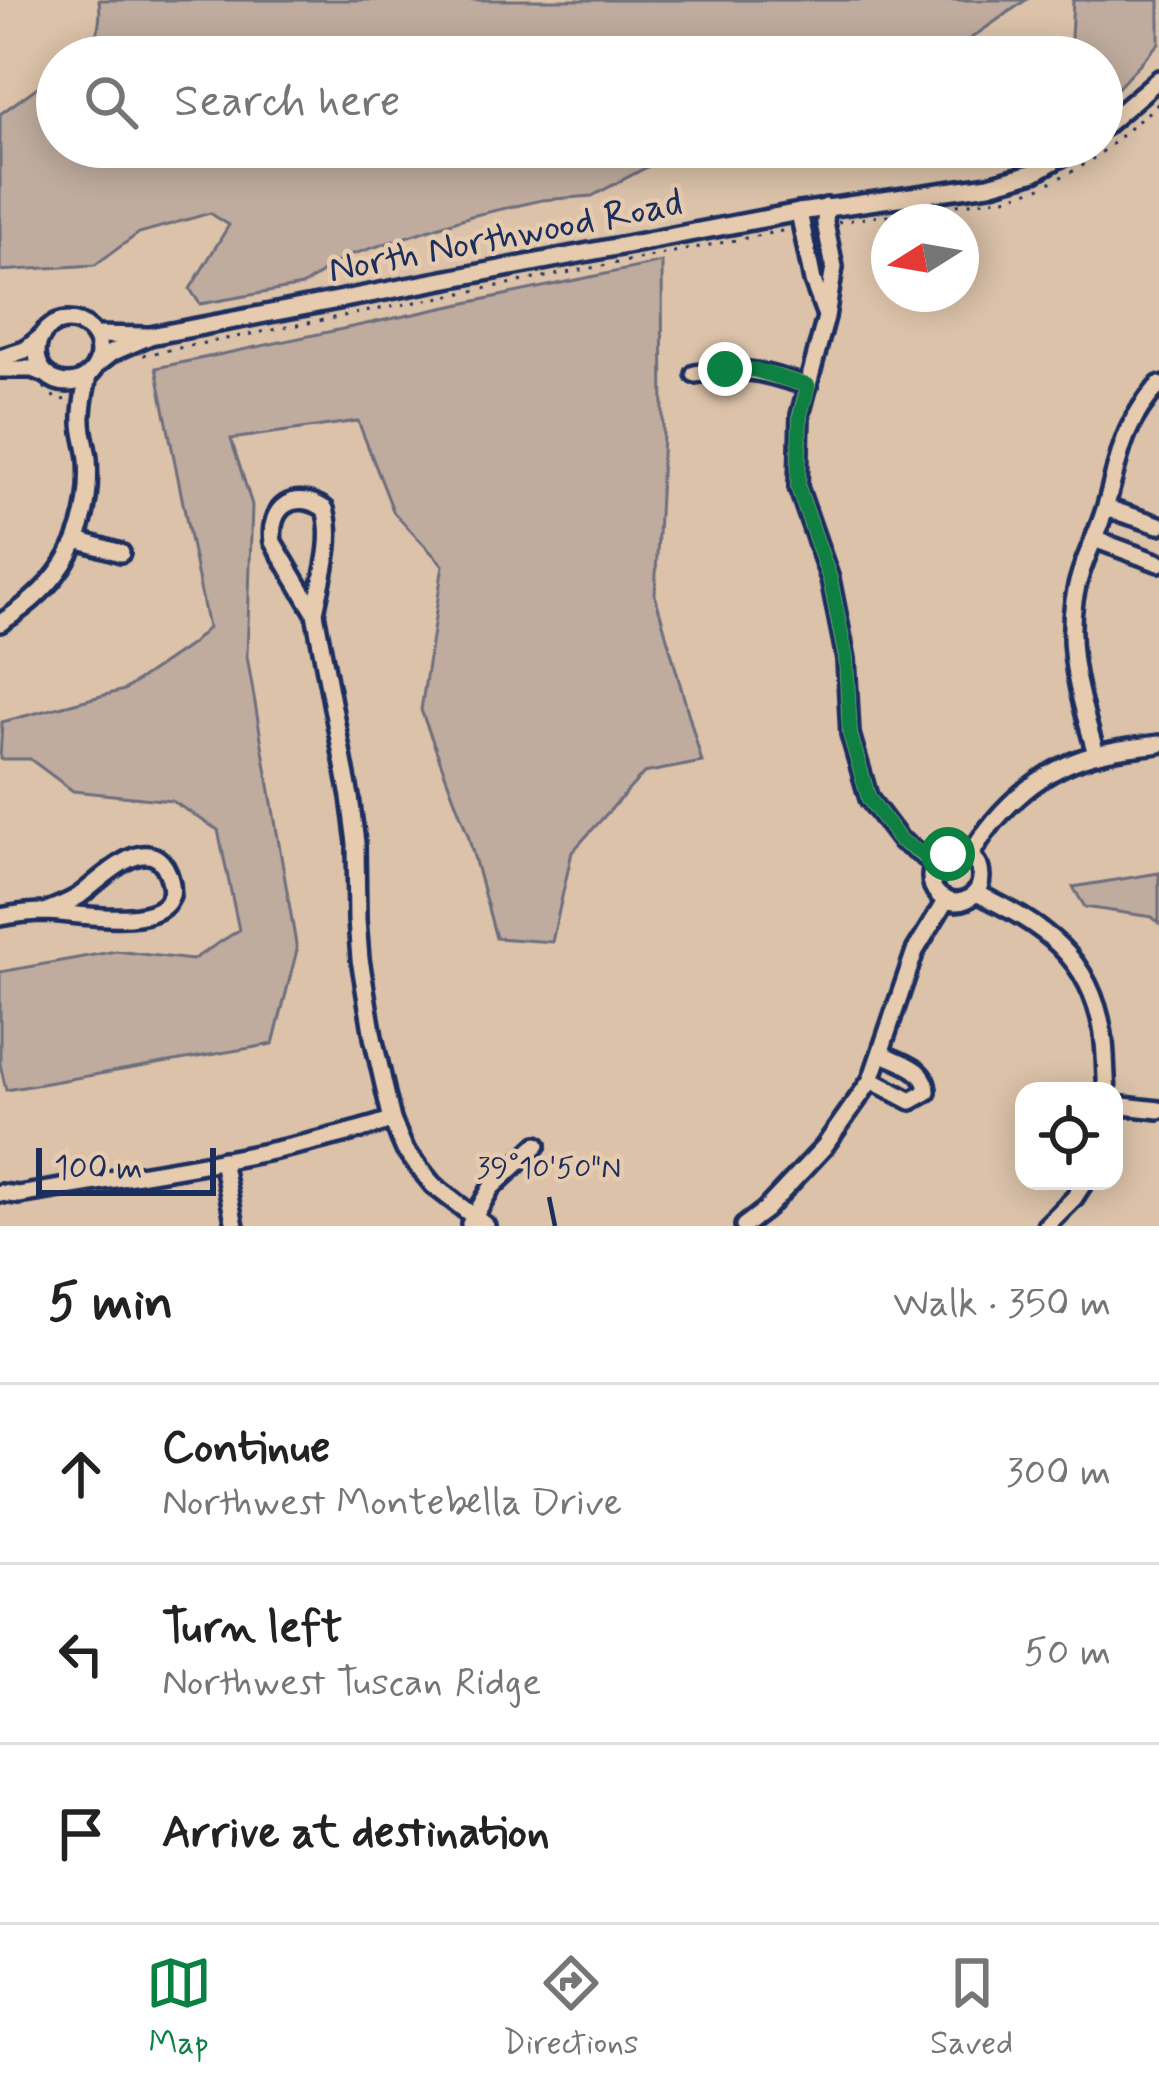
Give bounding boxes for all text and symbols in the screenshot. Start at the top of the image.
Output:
search box [36,36,1123,168]
icon: search [78,69,144,135]
text: Search here [174,73,401,132]
street label: North Northwood Road [324,178,687,297]
north arrow [871,204,979,312]
route end [698,342,752,396]
route start [921,827,975,881]
map controls [1015,1082,1123,1190]
button: locate [1015,1082,1123,1190]
scale bar [36,1142,216,1195]
text: 100 m [54,1147,143,1191]
text: 39°10'50"N [477,1149,621,1188]
text: 5 min [48,1271,173,1337]
text: Walk · 350 m [893,1279,1111,1330]
text: Continue [162,1419,330,1478]
icon: ahead [48,1441,114,1507]
text: 300 m [1006,1448,1111,1499]
text: Northwest Montebella Drive [162,1478,622,1529]
text: Turn left [162,1599,342,1658]
icon: left [48,1621,114,1687]
text: 50 m [1024,1628,1111,1679]
text: Northwest Tuscan Ridge [162,1658,541,1709]
icon: arrive [48,1801,114,1867]
text: Arrive at destination [162,1804,550,1863]
tab: Map [146,1950,212,2066]
tab: Directions [503,1950,639,2066]
tab: Saved [930,1950,1013,2066]

